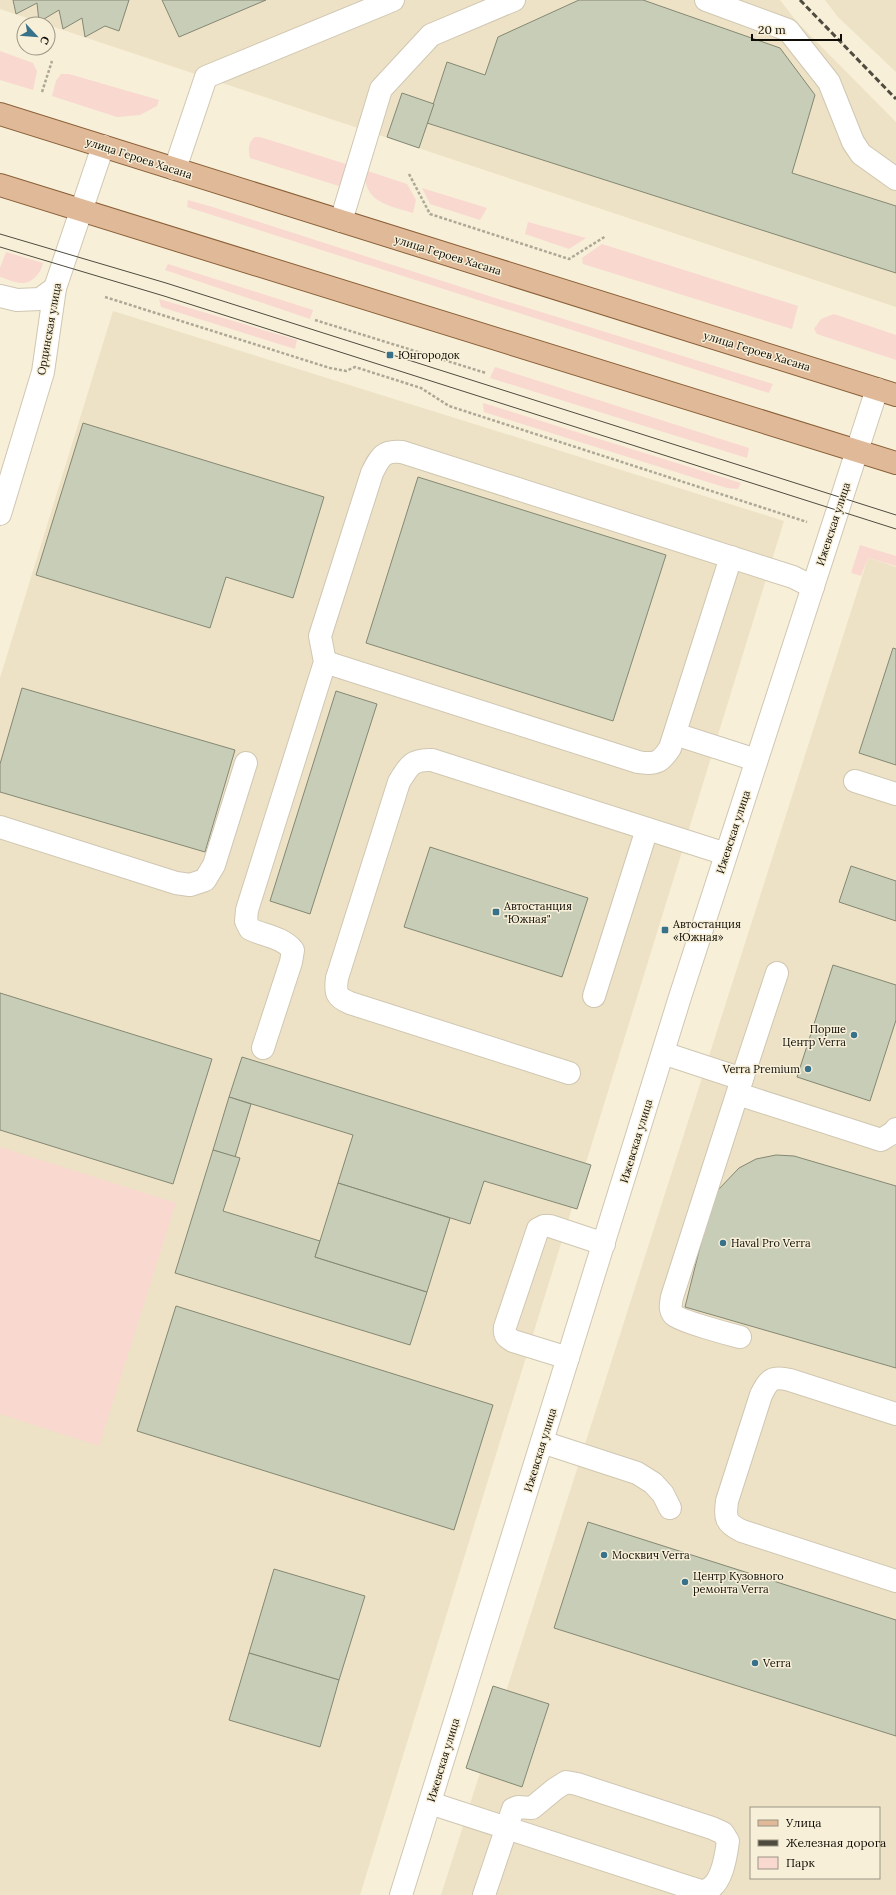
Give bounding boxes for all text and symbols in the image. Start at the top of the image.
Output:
north arrow [16,16,56,56]
scale bar [752,16,841,42]
text: 20 m [758,22,786,37]
text: С [37,34,53,47]
street label: улица Героев Хасана [84,134,194,182]
street label: улица Героев Хасана [393,232,503,278]
street label: Ординская улица [34,281,64,376]
street label: улица Героев Хасана [702,328,812,374]
place label: Юнгородок [398,348,460,362]
marker: Юнгородок [385,350,395,360]
street label: Ижевская улица [813,480,853,567]
street label: Ижевская улица [713,788,753,875]
place label: Автостанция "Южная" [503,899,572,926]
marker: Автостанция "Южная" [491,907,501,917]
place label: Автостанция «Южная» [672,917,741,944]
marker: Автостанция «Южная» [660,925,670,935]
place label: Порше Центр Verra [782,1022,846,1049]
marker: Порше Центр Verra [849,1030,859,1040]
place label: Verra Premium [722,1062,800,1076]
marker: Verra Premium [803,1064,813,1074]
street label: Ижевская улица [617,1097,655,1185]
place label: Haval Pro Verra [731,1236,811,1250]
marker: Haval Pro Verra [718,1238,728,1248]
street label: Ижевская улица [521,1406,559,1494]
place label: Москвич Verra [612,1548,690,1562]
marker: Москвич Verra [599,1550,609,1560]
place label: Центр Кузовного ремонта Verra [693,1569,784,1596]
marker: Центр Кузовного ремонта Verra [680,1577,690,1587]
place label: Verra [762,1656,791,1670]
marker: Verra [750,1658,760,1668]
street label: Ижевская улица [424,1716,462,1804]
legend [750,1807,880,1879]
text: Улица [785,1815,822,1830]
text: Железная дорога [786,1835,886,1850]
text: Парк [786,1855,815,1870]

